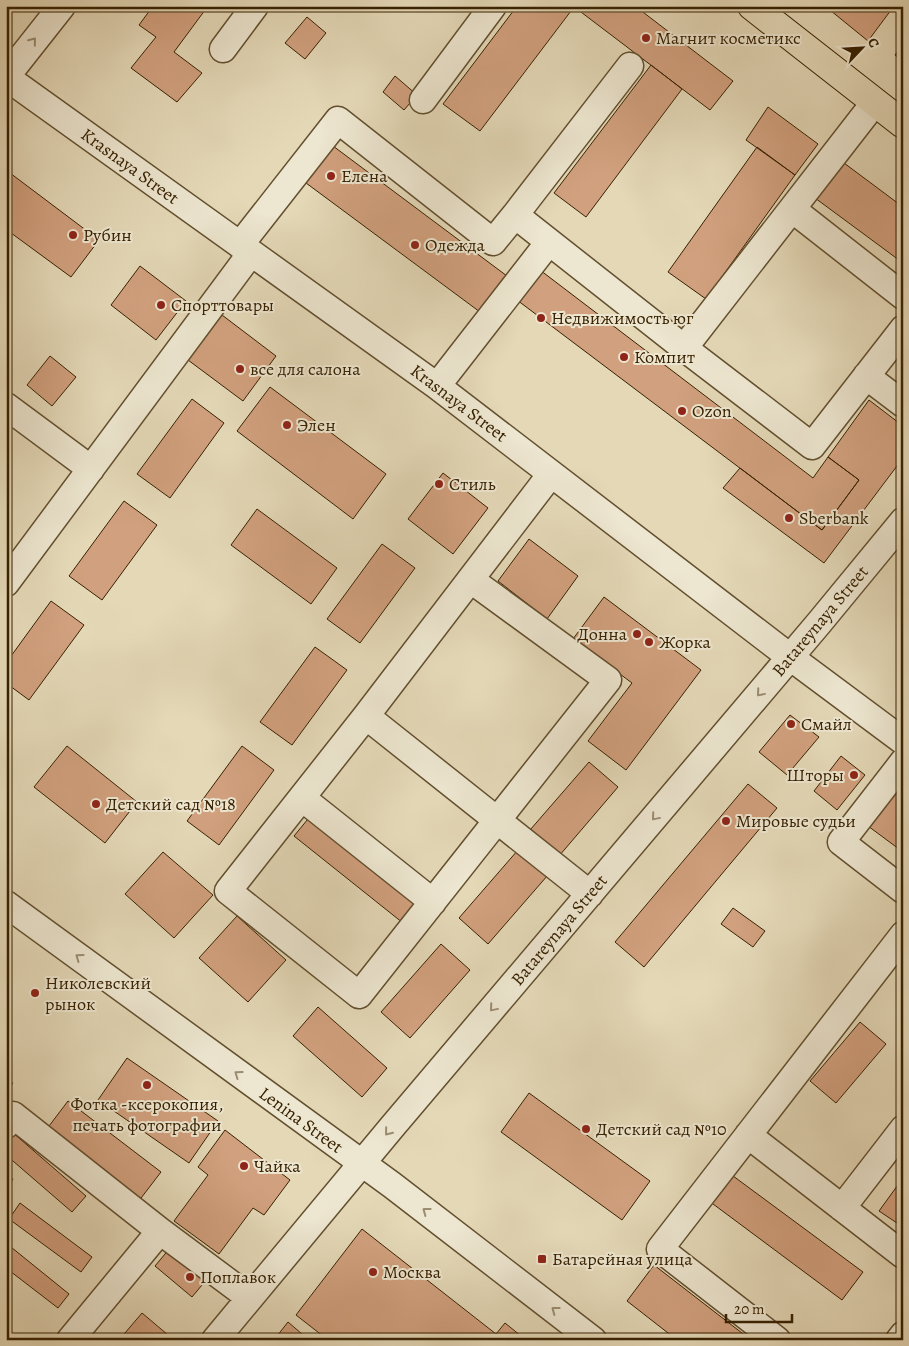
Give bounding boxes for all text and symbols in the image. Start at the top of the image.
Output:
north arrow [836,22,886,72]
place label: Магнит косметикс [656,26,801,50]
marker: Магнит косметикс [640,32,652,44]
text: С [863,35,884,51]
one-way arrow [28,38,36,47]
street label: Krasnaya Street [76,122,184,210]
place label: Елена [341,164,388,188]
marker: Елена [325,170,337,182]
place label: Рубин [83,223,132,247]
marker: Рубин [67,229,79,241]
place label: Одежда [425,233,486,257]
marker: Одежда [409,239,421,251]
place label: Спорттовары [171,293,274,317]
marker: Спорттовары [155,299,167,311]
place label: Недвижимость юг [551,306,694,330]
marker: Недвижимость юг [535,312,547,324]
place label: Компит [634,345,695,369]
marker: Компит [618,351,630,363]
place label: все для салона [250,357,361,381]
street label: Krasnaya Street [406,359,512,447]
marker: все для салона [234,363,246,375]
place label: Ozon [692,399,732,423]
marker: Ozon [676,405,688,417]
place label: Элен [297,413,336,437]
marker: Элен [281,419,293,431]
place label: Стиль [449,472,496,496]
marker: Стиль [433,478,445,490]
place label: Sberbank [799,506,869,530]
marker: Sberbank [783,512,795,524]
street label: Batareynaya Street [766,560,874,682]
place label: Донна [577,622,628,646]
marker: Донна [631,628,643,640]
place label: Жорка [659,630,711,654]
marker: Жорка [643,636,655,648]
one-way arrow [757,687,765,696]
place label: Смайл [801,712,852,736]
marker: Смайл [785,718,797,730]
place label: Шторы [786,763,844,787]
marker: Шторы [848,769,860,781]
place label: Детский сад №18 [106,792,236,816]
marker: Детский сад №18 [90,798,102,810]
place label: Мировые судьи [736,809,856,833]
one-way arrow [651,812,660,821]
marker: Мировые судьи [720,815,732,827]
street label: Batareynaya Street [505,869,613,991]
one-way arrow [75,954,85,963]
place label: Николевский рынок [45,971,151,1016]
marker: Николевский рынок [29,987,41,999]
one-way arrow [491,1002,499,1011]
one-way arrow [234,1071,244,1080]
marker: Фотка -ксерокопия, печать фотографии [141,1079,153,1091]
street label: Lenina Street [254,1081,348,1159]
place label: Фотка -ксерокопия, печать фотографии [70,1092,224,1137]
place label: Детский сад №10 [596,1117,727,1141]
marker: Детский сад №10 [580,1123,592,1135]
one-way arrow [386,1126,394,1135]
place label: Чайка [254,1154,301,1178]
marker: Чайка [238,1160,250,1172]
one-way arrow [423,1209,432,1217]
place label: Батарейная улица [552,1247,693,1271]
marker: Батарейная улица [536,1253,548,1265]
place label: Москва [383,1260,442,1284]
place label: Поплавок [200,1265,276,1289]
marker: Москва [367,1266,379,1278]
marker: Поплавок [184,1271,196,1283]
scale bar [726,1291,793,1323]
text: 20 m [734,1299,765,1319]
one-way arrow [551,1307,561,1316]

